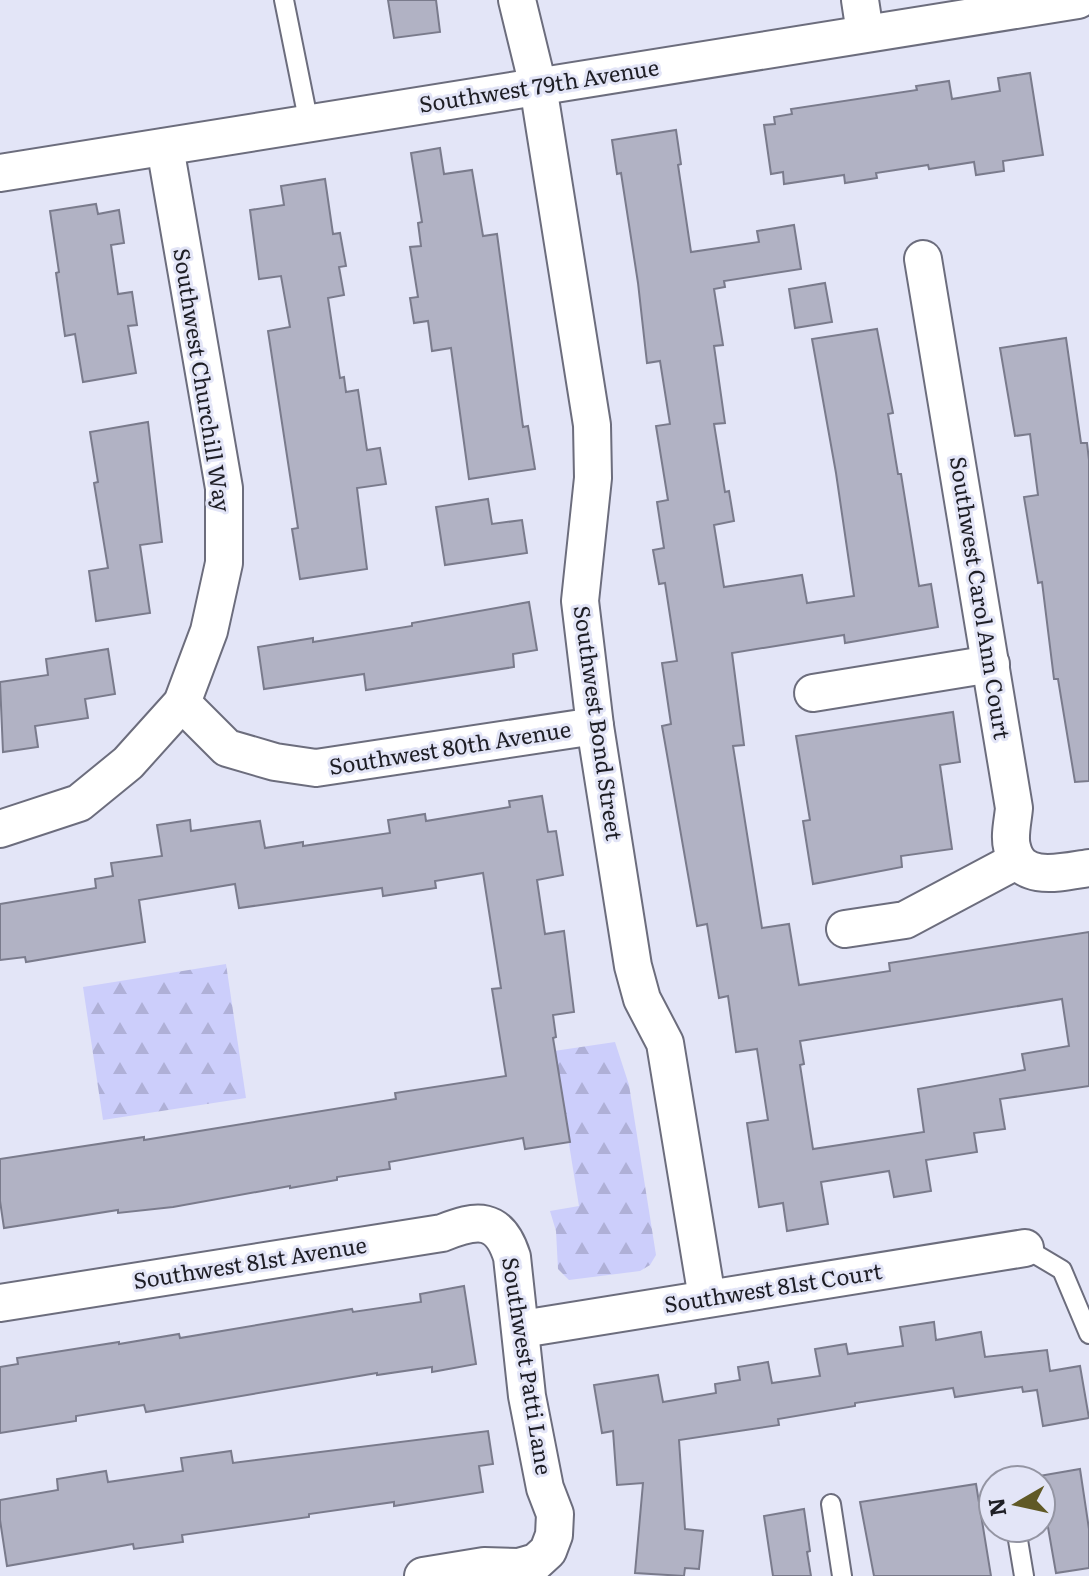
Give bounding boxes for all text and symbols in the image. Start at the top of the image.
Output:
street label: Southwest 79th Avenue [417,49,661,120]
street label: Southwest Churchill Way [166,245,241,514]
street label: Southwest Carol Ann Court [943,454,1020,742]
street label: Southwest Bond Street [567,603,632,843]
street label: Southwest 80th Avenue [326,711,573,782]
street label: Southwest 81st Avenue [131,1227,369,1296]
street label: Southwest 81st Court [661,1253,884,1320]
street label: Southwest Patti Lane [495,1255,562,1477]
north arrow [977,1464,1057,1544]
text: N [978,1496,1014,1519]

